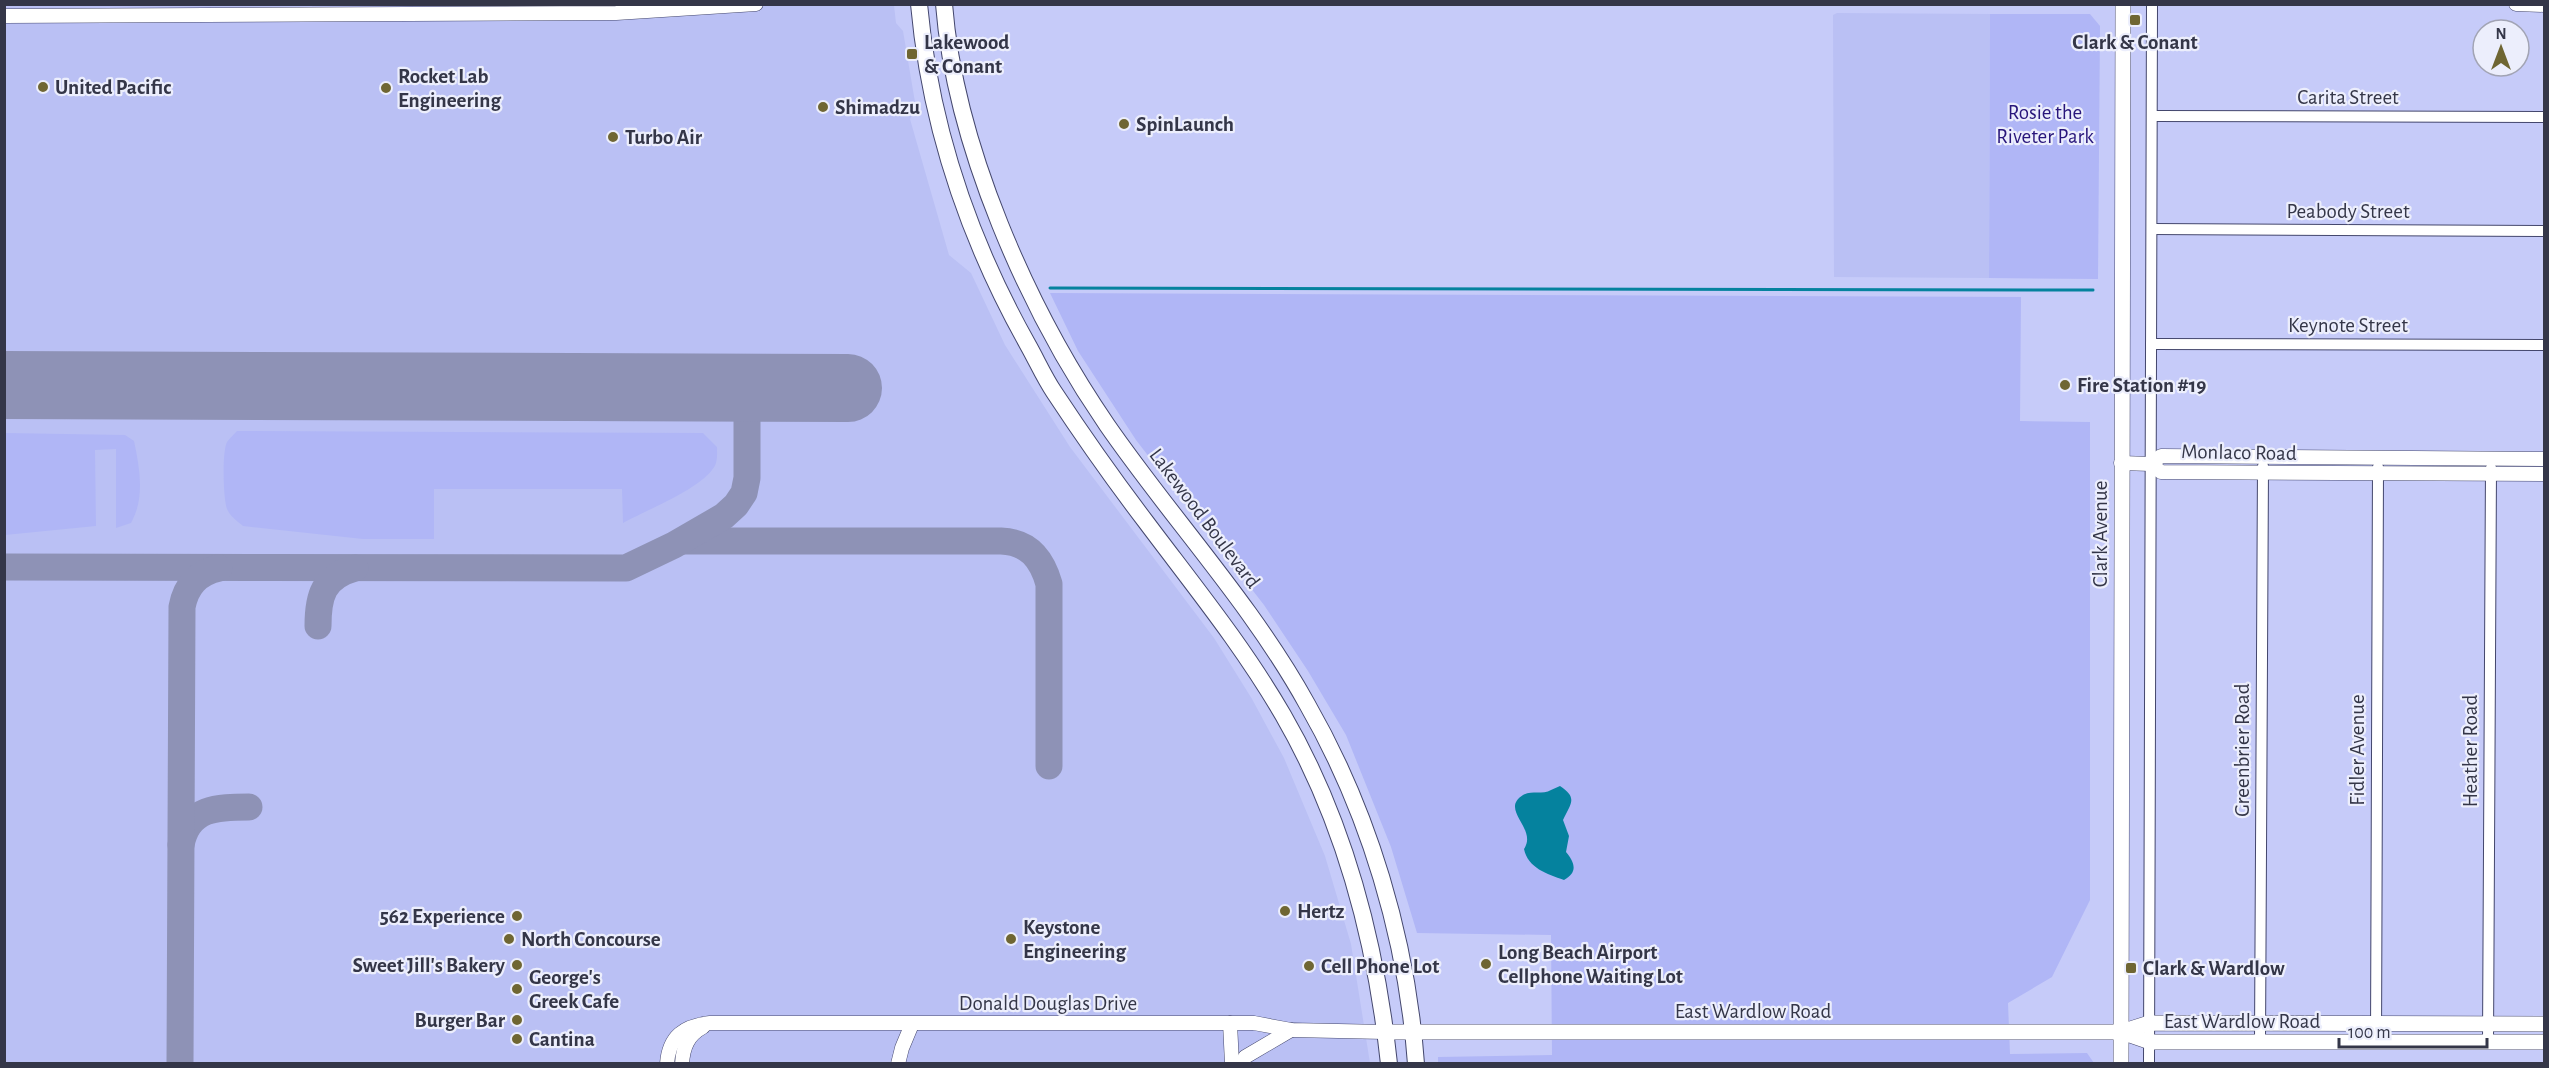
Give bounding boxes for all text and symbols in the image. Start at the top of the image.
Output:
marker: Clark & Conant [2128,13,2142,27]
north arrow [2471,18,2531,78]
text: N [2495,26,2507,42]
place label: Lakewood & Conant [924,32,1009,77]
place label: Clark & Conant [2072,32,2198,53]
marker: Lakewood & Conant [905,47,919,61]
place label: Rocket Lab Engineering [398,66,501,111]
place label: United Pacific [55,77,171,98]
marker: United Pacific [36,80,50,94]
marker: Rocket Lab Engineering [379,81,393,95]
street label: Carita Street [2297,87,2399,108]
place label: Shimadzu [835,97,920,118]
marker: Shimadzu [816,100,830,114]
park label: Rosie the Riveter Park [1996,102,2094,147]
place label: SpinLaunch [1136,114,1234,135]
marker: SpinLaunch [1117,117,1131,131]
place label: Turbo Air [625,127,703,148]
marker: Turbo Air [606,130,620,144]
street label: Peabody Street [2286,201,2410,222]
street label: Keynote Street [2288,315,2408,336]
place label: Fire Station #19 [2077,375,2206,396]
marker: Fire Station #19 [2058,378,2072,392]
street label: Monlaco Road [2181,441,2297,464]
street label: Lakewood Boulevard [1145,445,1264,592]
street label: Clark Avenue [2090,481,2111,587]
street label: Greenbrier Road [2232,683,2253,817]
street label: Fidler Avenue [2347,694,2368,806]
street label: Heather Road [2460,695,2481,807]
place label: Hertz [1297,901,1345,922]
marker: Hertz [1278,904,1292,918]
place label: 562 Experience [380,906,505,927]
marker: 562 Experience [510,909,524,923]
place label: Keystone Engineering [1023,917,1126,962]
place label: North Concourse [521,929,661,950]
marker: North Concourse [502,932,516,946]
marker: Keystone Engineering [1004,932,1018,946]
place label: Long Beach Airport Cellphone Waiting Lot [1498,942,1683,987]
place label: Sweet Jill's Bakery [352,955,506,976]
place label: Cell Phone Lot [1321,956,1439,977]
marker: Long Beach Airport Cellphone Waiting Lot [1479,957,1493,971]
marker: Sweet Jill's Bakery [510,958,524,972]
place label: Clark & Wardlow [2143,958,2285,979]
marker: Cell Phone Lot [1302,959,1316,973]
marker: Clark & Wardlow [2124,961,2138,975]
place label: George's Greek Cafe [529,967,619,1012]
marker: George's Greek Cafe [510,982,524,996]
street label: Donald Douglas Drive [959,993,1137,1014]
street label: East Wardlow Road [1675,1001,1831,1022]
place label: Burger Bar [415,1010,506,1031]
street label: East Wardlow Road [2164,1011,2320,1032]
scale bar [2339,1011,2488,1049]
marker: Burger Bar [510,1013,524,1027]
text: 100 m [2348,1024,2391,1042]
place label: Cantina [529,1029,595,1050]
marker: Cantina [510,1032,524,1046]

